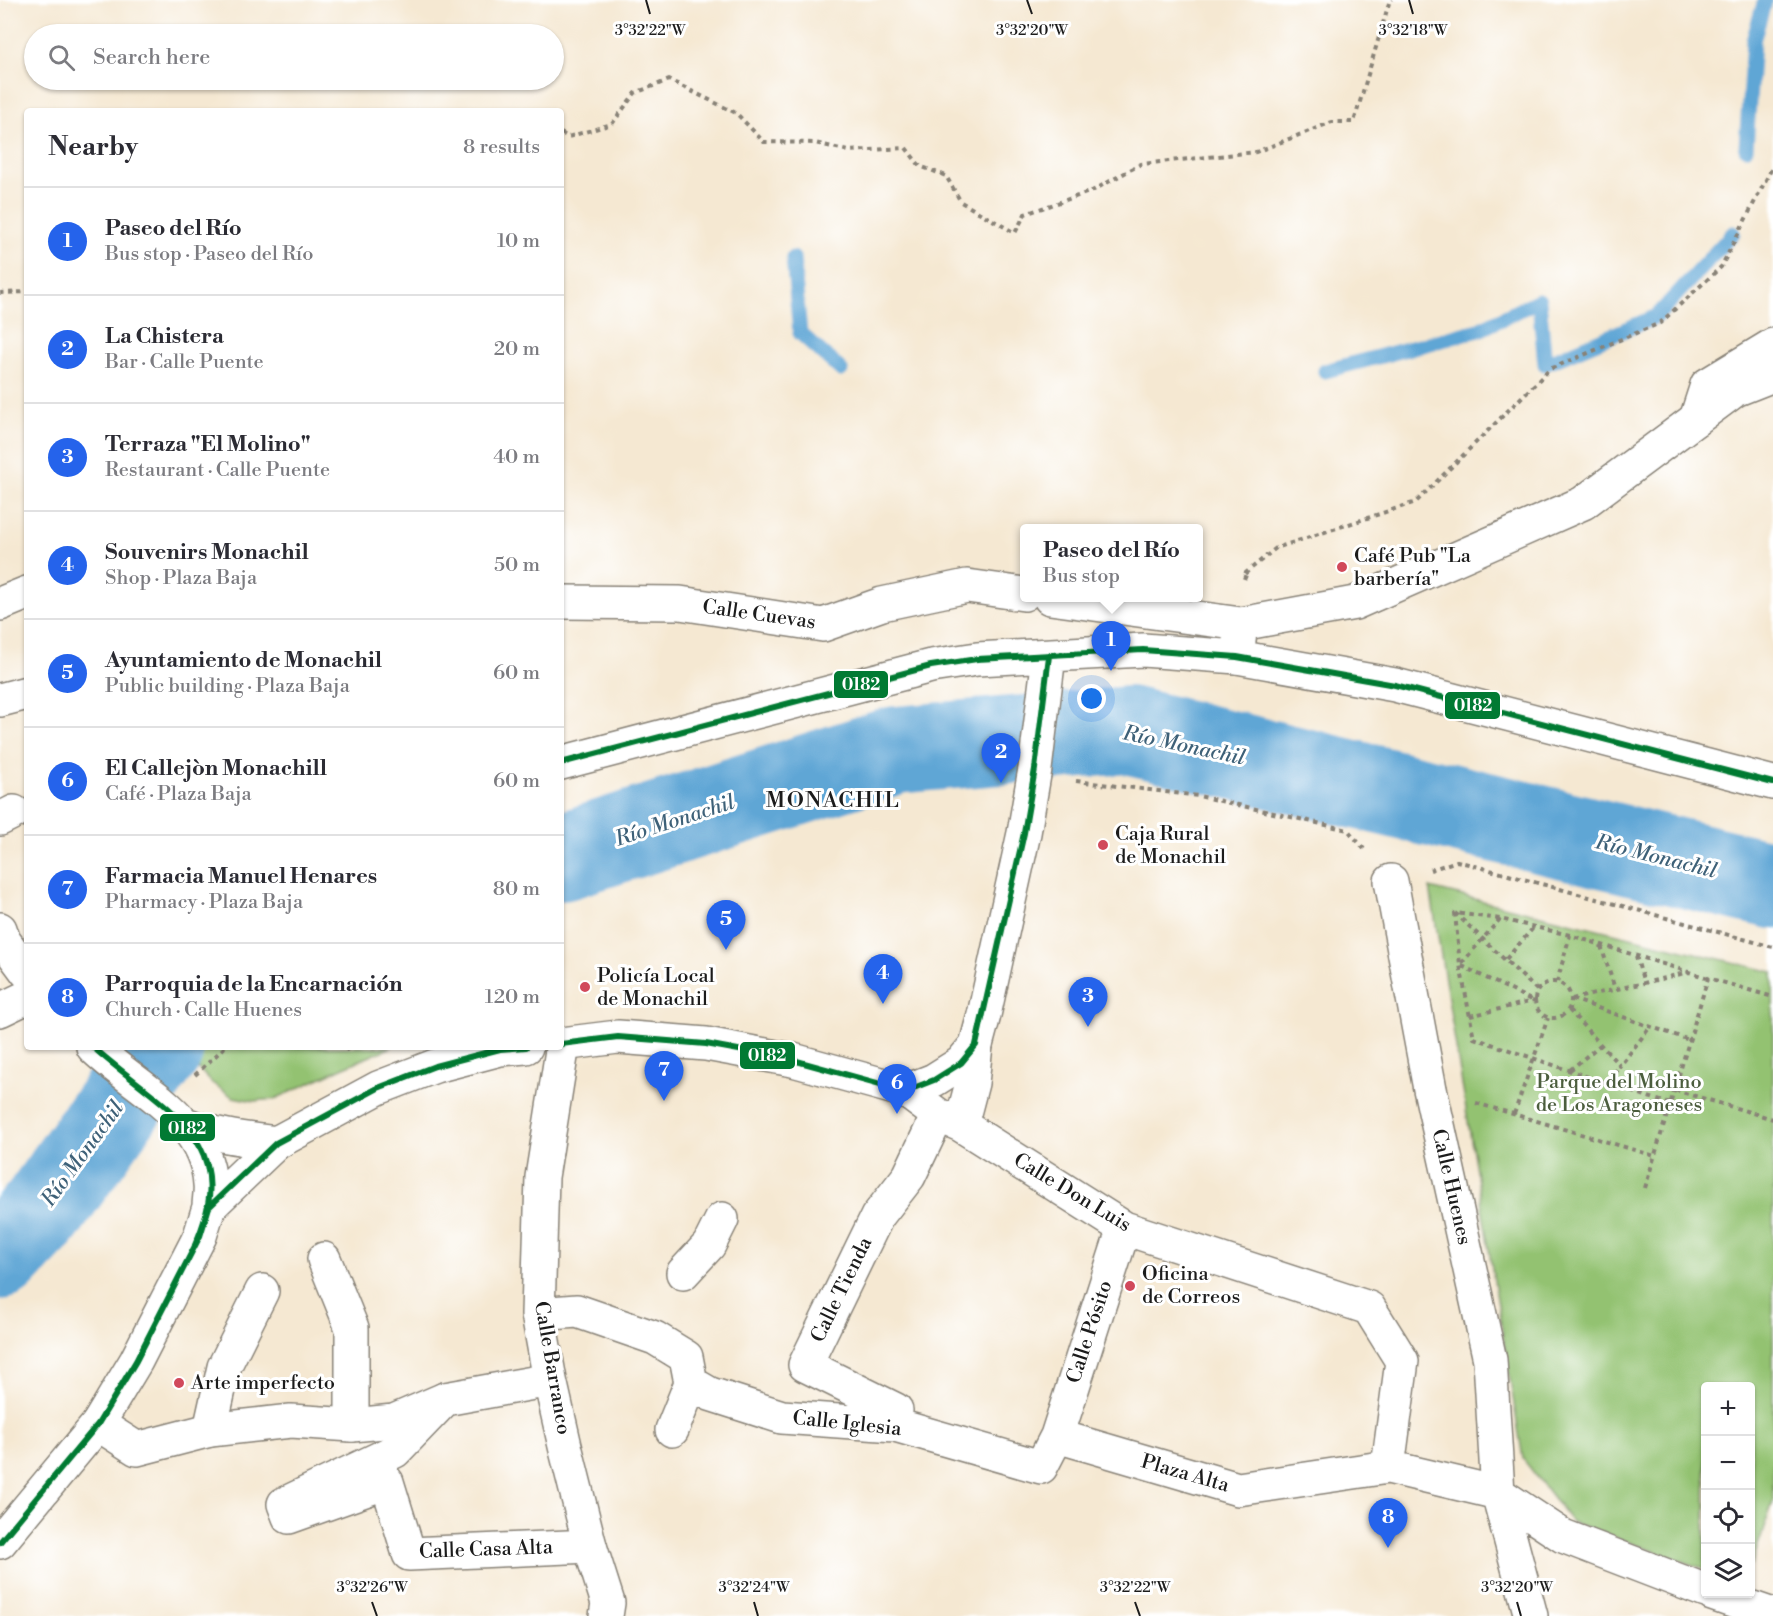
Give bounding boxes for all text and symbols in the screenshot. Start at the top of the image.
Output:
text: 3°32'22"W [615,21,686,40]
text: 3°32'20"W [996,21,1068,40]
text: 3°32'18"W [1379,21,1448,40]
search box [24,24,564,90]
icon: search [45,41,78,74]
text: Search here [93,44,210,71]
text: Nearby [48,131,138,163]
text: 8 results [463,135,540,160]
text: Paseo del Río [105,215,242,242]
text: 1 [63,229,72,254]
text: 10 m [497,229,540,254]
text: Bus stop · Paseo del Río [105,242,314,267]
text: La Chistera [105,323,224,350]
text: 2 [61,337,74,362]
text: 20 m [494,337,540,362]
text: Bar · Calle Puente [105,350,264,375]
text: Terraza "El Molino" [105,431,311,458]
text: 3 [61,445,74,470]
text: 40 m [493,445,540,470]
text: Restaurant · Calle Puente [105,458,330,483]
popup [1020,524,1203,602]
text: Paseo del Río [1043,537,1180,564]
text: Souvenirs Monachil [105,539,309,566]
place label: Café Pub "La barbería" [1354,544,1472,592]
text: 4 [61,553,74,578]
text: 50 m [494,553,540,578]
marker: Café Pub "La barbería" [1335,560,1349,574]
text: Bus stop [1043,564,1120,589]
text: Shop · Plaza Baja [105,566,257,591]
street label: Calle Cuevas [701,595,817,635]
pin: 1 [1092,622,1130,671]
text: Ayuntamiento de Monachil [105,647,382,674]
text: 5 [61,661,74,686]
text: 60 m [493,661,540,686]
line badge: 0182 [833,670,889,699]
text: Public building · Plaza Baja [105,674,350,699]
text: 0182 [842,675,880,695]
your location [1077,684,1106,713]
line badge: 0182 [1444,691,1501,720]
text: 0182 [1454,696,1492,716]
water label: Río Monachil [1120,720,1248,772]
pin: 2 [982,734,1020,783]
text: El Callejòn Monachill [105,755,327,782]
text: 6 [61,769,74,794]
text: 60 m [493,769,540,794]
text: Café · Plaza Baja [105,782,252,807]
district label: MONACHIL [766,787,900,814]
water label: Río Monachil [611,789,738,853]
place label: Caja Rural de Monachil [1115,822,1226,870]
water label: Río Monachil [1592,829,1720,885]
marker: Caja Rural de Monachil [1096,838,1110,852]
text: Farmacia Manuel Henares [105,863,377,890]
text: 7 [62,877,73,902]
text: 80 m [493,877,540,902]
text: Pharmacy · Plaza Baja [105,890,303,915]
pin: 5 [706,900,746,950]
pin: 4 [864,954,902,1004]
place label: Policía Local de Monachil [597,964,715,1012]
text: Parroquia de la Encarnación [105,971,403,998]
pin: 3 [1068,978,1108,1027]
marker: Policía Local de Monachil [578,980,592,994]
text: 8 [61,985,74,1010]
text: 120 m [485,985,540,1010]
text: Church · Calle Huenes [105,998,302,1023]
line badge: 0182 [739,1041,796,1070]
text: 0182 [748,1046,786,1066]
pin: 7 [644,1052,684,1101]
pin: 6 [878,1064,916,1114]
park label: Parque del Molino de Los Aragoneses [1536,1070,1702,1118]
water label: Río Monachil [35,1096,130,1213]
line badge: 0182 [159,1113,216,1142]
text: 0182 [168,1119,206,1139]
street label: Calle Huenes [1426,1127,1476,1247]
street label: Calle Don Luis [1009,1148,1135,1238]
street label: Calle Tienda [806,1233,879,1347]
place label: Oficina de Correos [1142,1262,1240,1310]
street label: Calle Pósito [1062,1277,1118,1387]
marker: Oficina de Correos [1123,1279,1137,1293]
street label: Calle Barranco [528,1299,576,1437]
place label: Arte imperfecto [190,1371,335,1396]
marker: Arte imperfecto [172,1376,186,1390]
map controls [1701,1382,1755,1598]
button: + [1701,1382,1755,1436]
street label: Calle Iglesia [791,1406,904,1442]
button: − [1701,1436,1755,1490]
street label: Plaza Alta [1138,1449,1233,1499]
button: locate [1701,1490,1755,1544]
pin: 8 [1368,1498,1408,1548]
street label: Calle Casa Alta [419,1535,554,1565]
button: layers [1701,1544,1755,1598]
text: 3°32'26"W [336,1578,408,1597]
text: 3°32'24"W [718,1578,790,1597]
text: 3°32'22"W [1100,1578,1171,1597]
text: 3°32'20"W [1481,1578,1553,1597]

